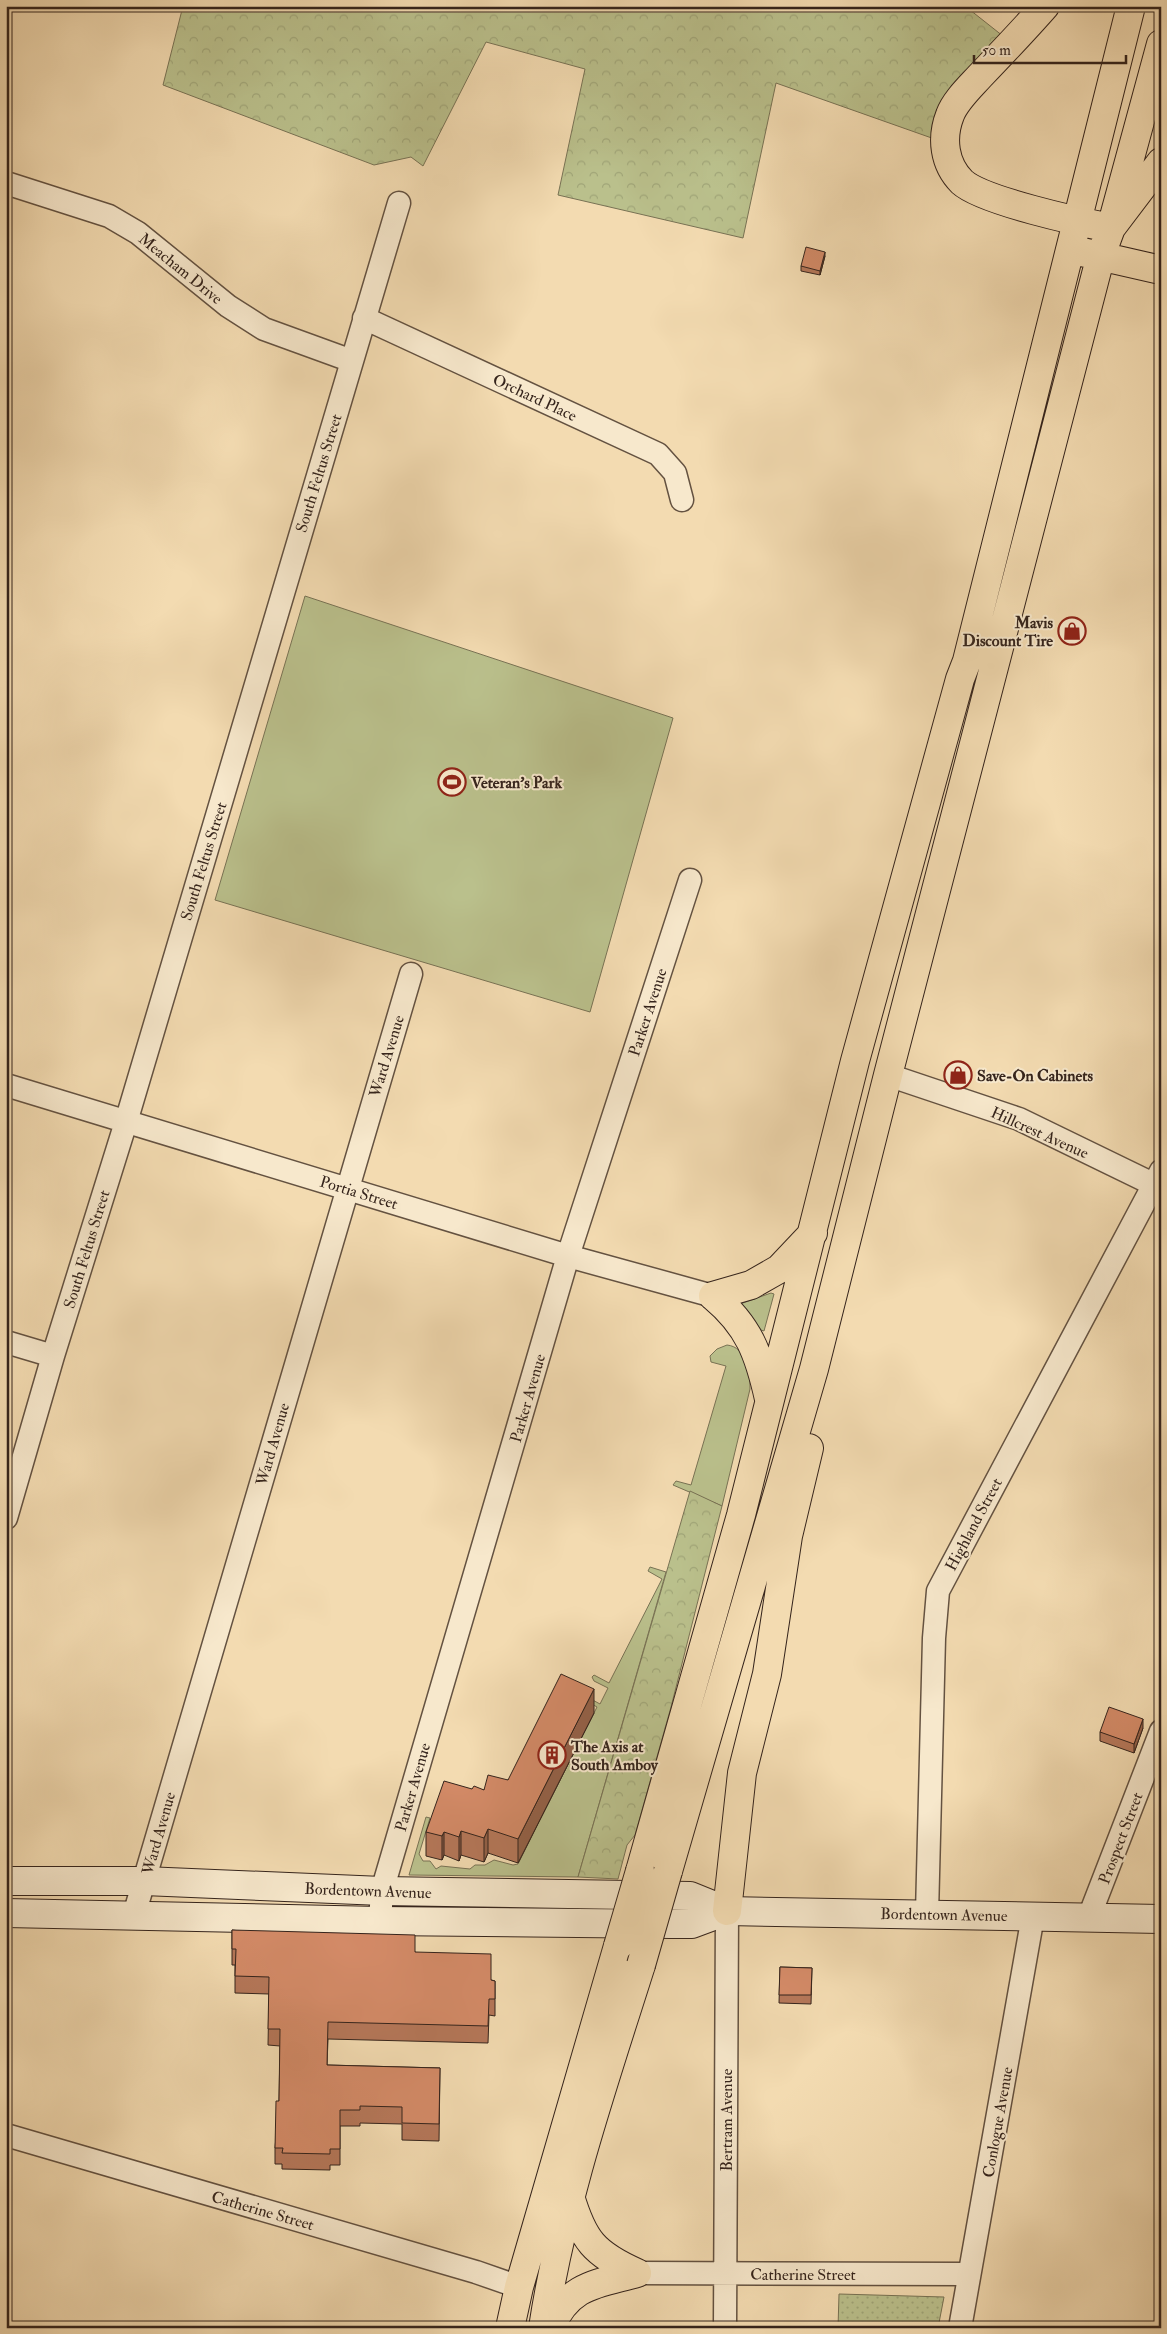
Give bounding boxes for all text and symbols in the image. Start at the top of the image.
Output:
scale bar [974,32,1127,64]
text: 50 m [982,41,1011,60]
street label: Meacham Drive [134,229,227,309]
street label: Orchard Place [489,370,580,426]
street label: South Feltus Street [291,412,346,535]
place label: Mavis Discount Tire [963,613,1054,651]
shop icon: Mavis Discount Tire [1057,616,1087,646]
sports icon: Veteran's Park [437,767,467,797]
place label: Veteran's Park [470,773,562,793]
street label: South Feltus Street [176,800,231,923]
street label: Parker Avenue [624,966,672,1059]
street label: Ward Avenue [365,1012,409,1101]
shop icon: Save-On Cabinets [943,1060,973,1090]
place label: Save-On Cabinets [977,1066,1093,1086]
street label: Hillcrest Avenue [988,1102,1092,1164]
street label: Portia Street [317,1172,400,1214]
street label: South Feltus Street [59,1188,114,1311]
street label: Parker Avenue [506,1351,550,1445]
street label: Ward Avenue [251,1400,294,1489]
street label: Highland Street [941,1475,1007,1574]
place label: The Axis at South Amboy [570,1737,659,1776]
street label: Parker Avenue [391,1740,435,1834]
building icon: The Axis at South Amboy [537,1740,567,1770]
street label: Ward Avenue [137,1789,180,1878]
street label: Prospect Street [1094,1790,1149,1887]
street label: Bordentown Avenue [304,1879,432,1903]
street label: Bordentown Avenue [880,1904,1008,1926]
street label: Conlogue Avenue [978,2065,1018,2179]
street label: Bertram Avenue [717,2068,737,2171]
street label: Catherine Street [209,2187,316,2235]
street label: Catherine Street [750,2265,856,2285]

